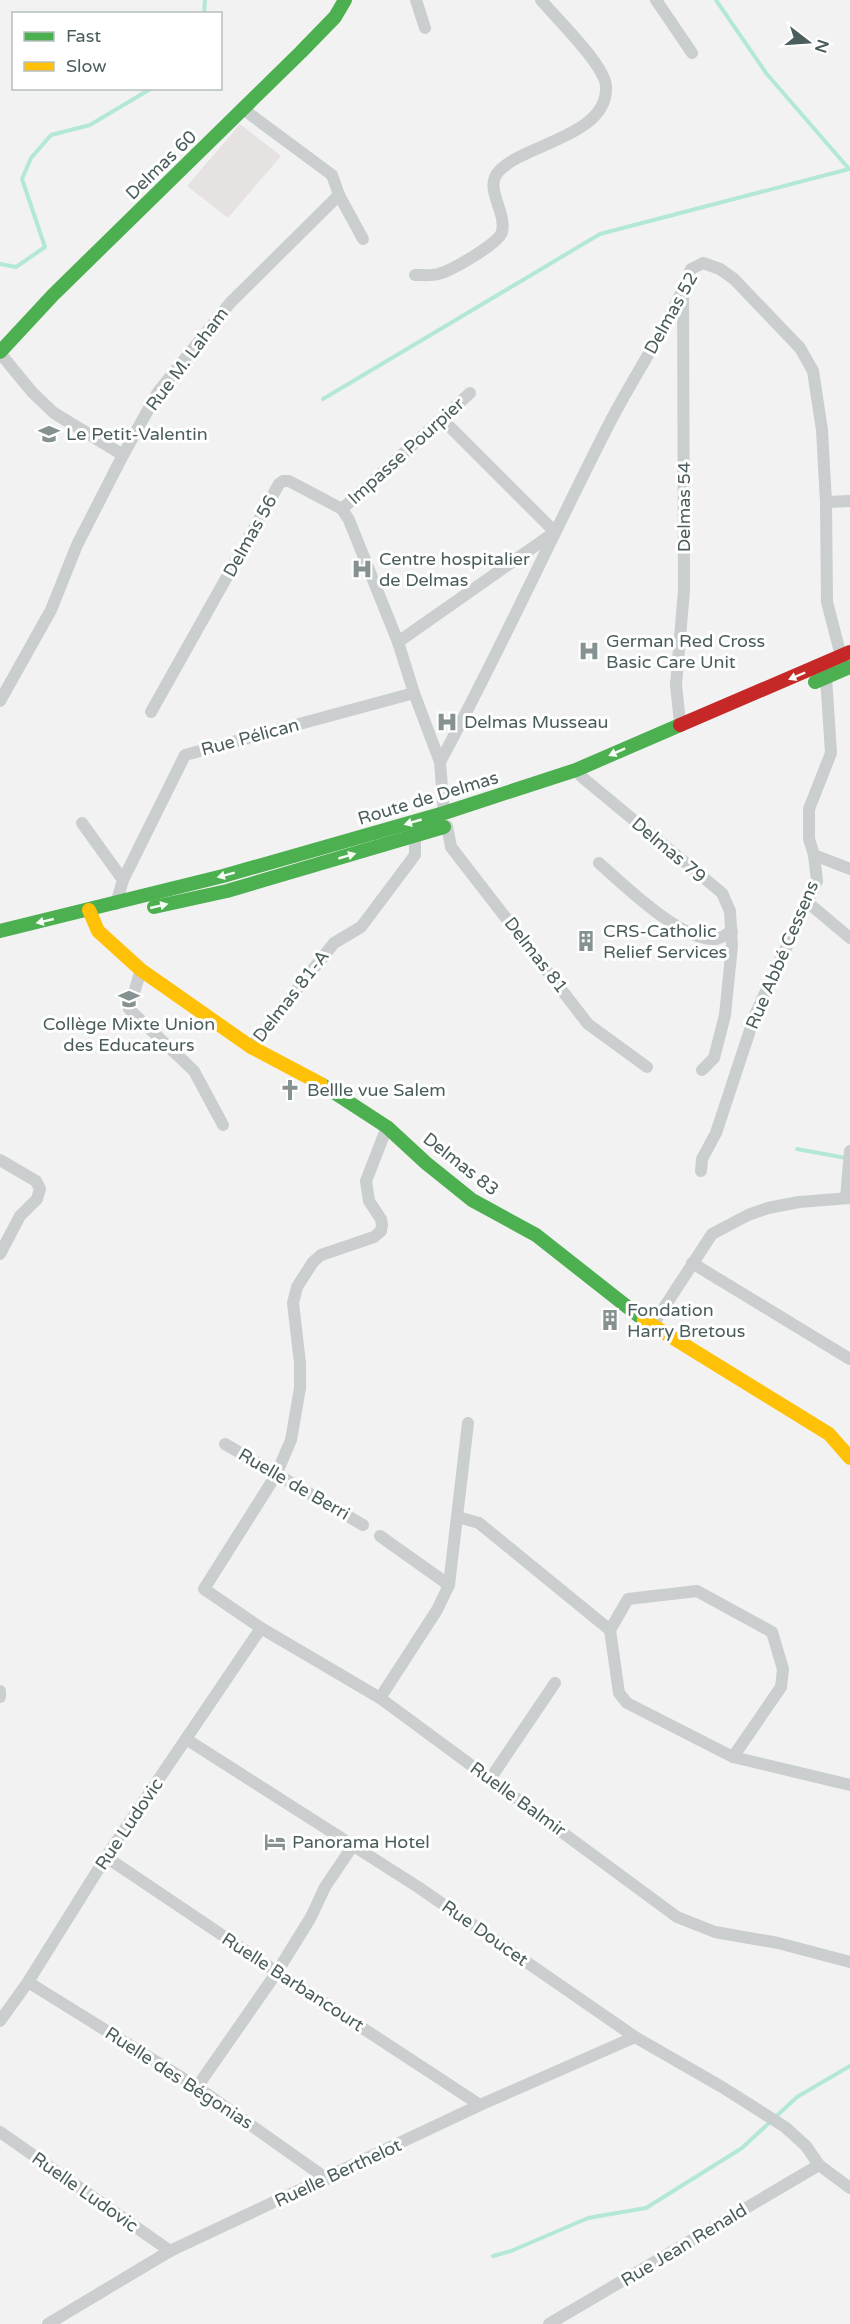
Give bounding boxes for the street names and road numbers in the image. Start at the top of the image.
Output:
street label: Delmas 60 [121,126,201,204]
street label: Delmas 52 [639,268,703,358]
street label: Rue M. Laham [141,303,233,415]
street label: Impasse Pourpier [343,393,469,509]
street label: Delmas 54 [673,462,695,552]
street label: Delmas 56 [218,491,282,581]
street label: Rue Pélican [199,713,301,761]
street label: Route de Delmas [355,766,501,830]
street label: Delmas 79 [627,813,711,887]
street label: Rue Abbé Cessens [741,878,823,1032]
street label: Delmas 81 [499,913,573,997]
street label: Delmas 81-A [248,946,334,1046]
street label: Delmas 83 [419,1127,503,1201]
street label: Ruelle de Berri [234,1443,354,1525]
street label: Ruelle Balmir [466,1757,570,1841]
street label: Rue Ludovic [90,1774,168,1874]
street label: Rue Doucet [438,1895,532,1971]
street label: Ruelle Barbancourt [218,1928,368,2036]
street label: Ruelle des Bégonias [101,2022,257,2134]
street label: Ruelle Berthelot [271,2134,405,2212]
street label: Ruelle Ludovic [28,2147,142,2237]
street label: Rue Jean Renald [617,2199,751,2291]

